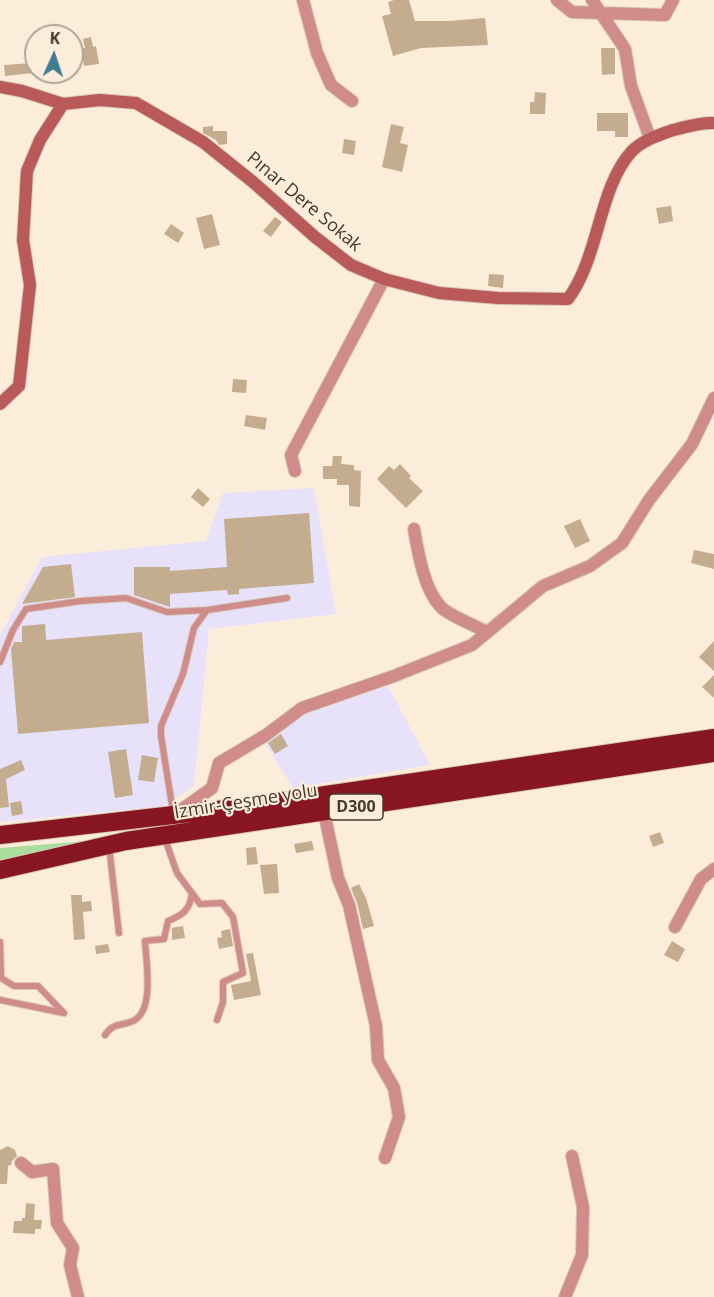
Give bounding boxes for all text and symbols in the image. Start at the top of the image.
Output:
north arrow [24,24,84,84]
text: K [49,27,61,49]
street label: Pınar Dere Sokak [242,148,366,256]
street label: İzmir-Çeşme yolu [173,780,319,824]
road number: D300 [329,794,383,820]

